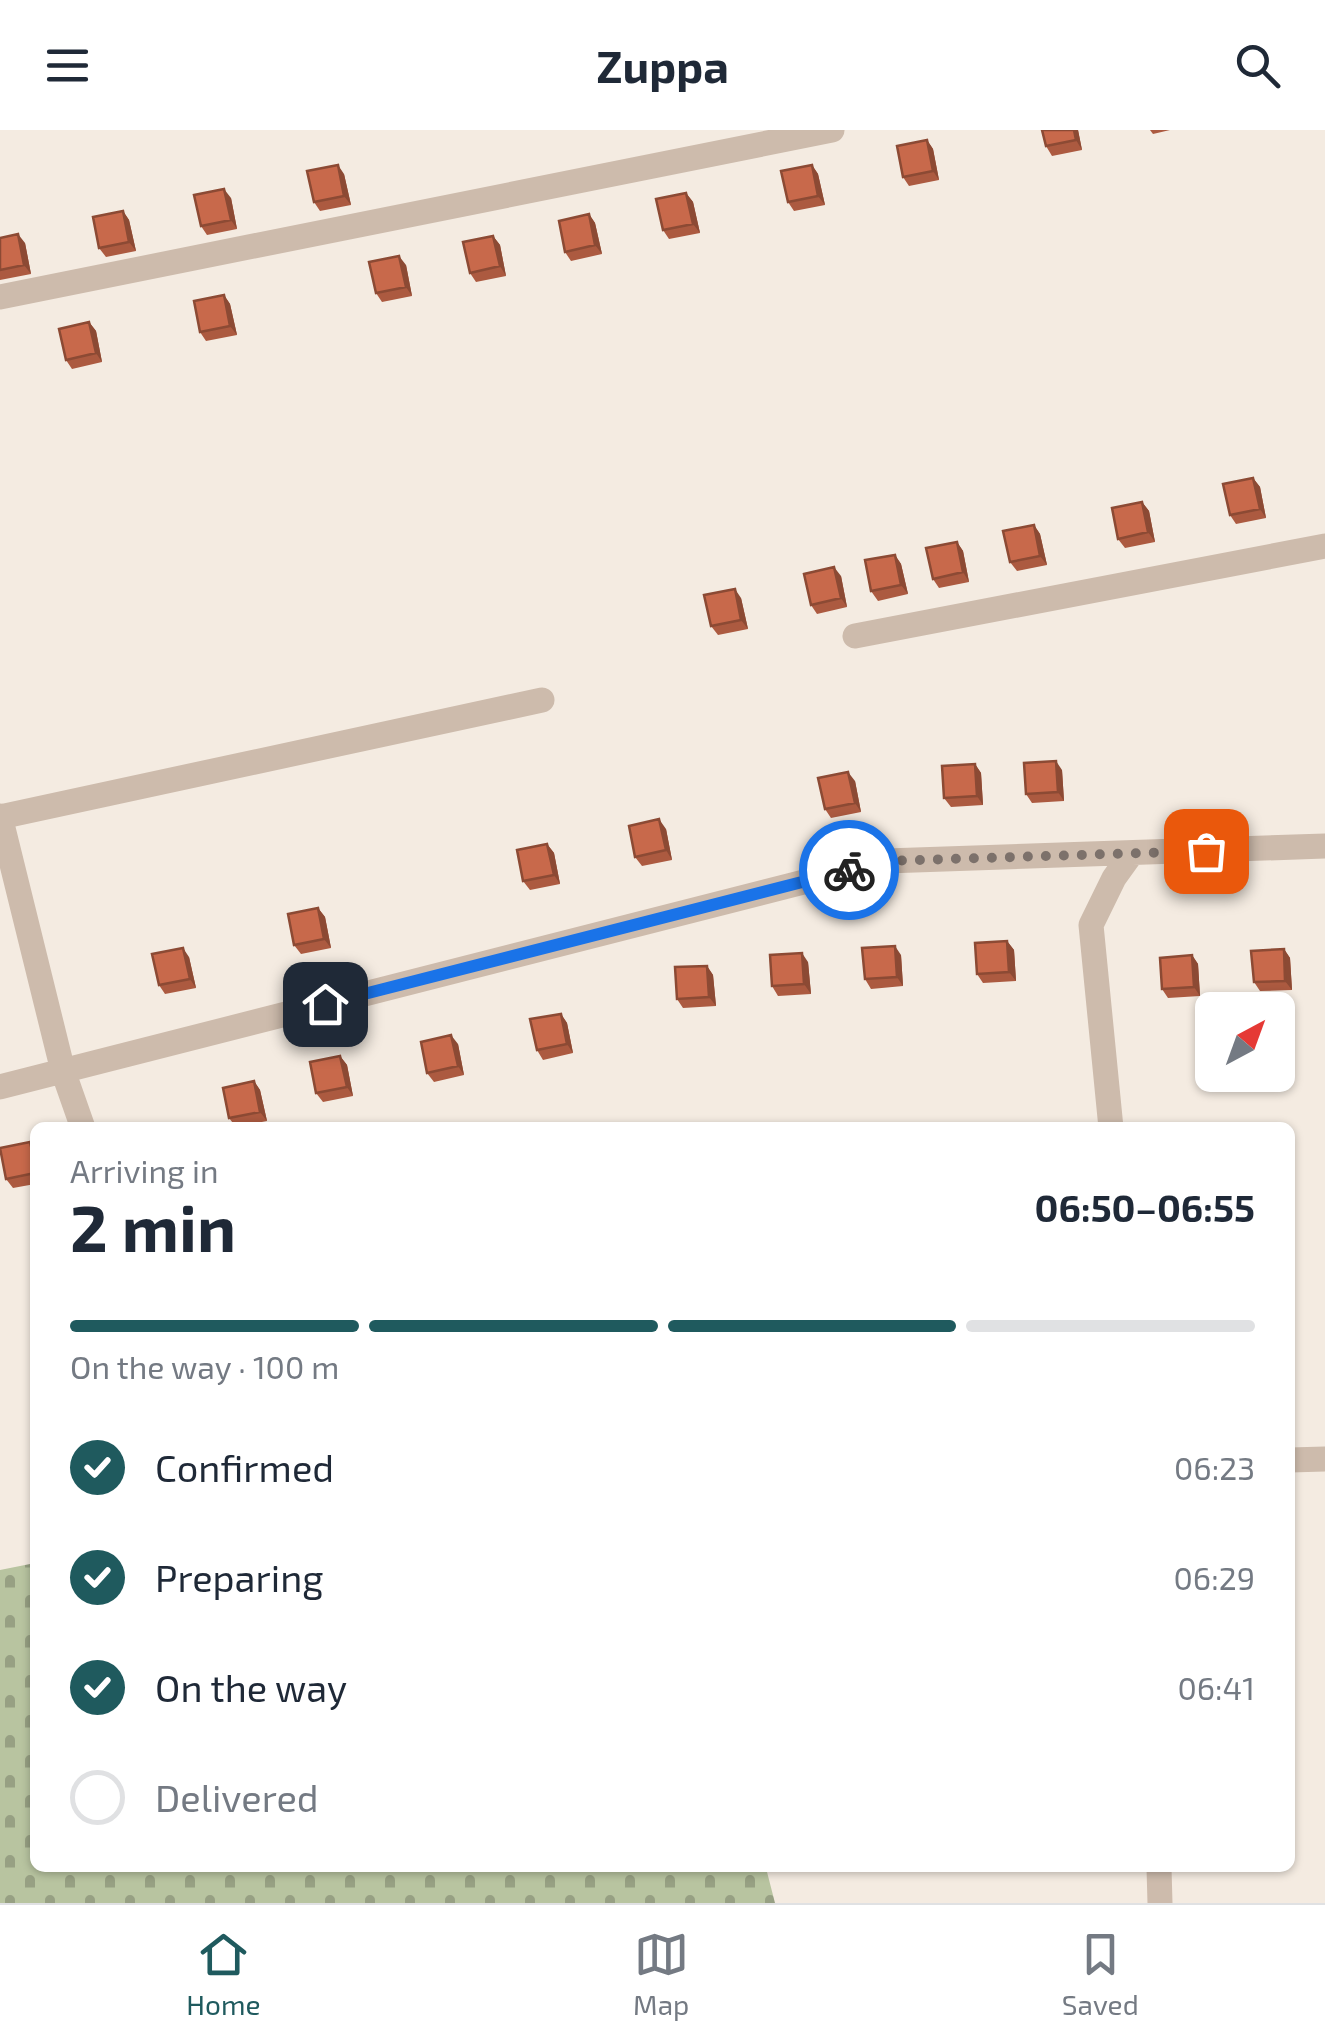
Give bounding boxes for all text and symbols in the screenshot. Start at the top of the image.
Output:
icon: menu [40,38,95,93]
text: Zuppa [596,38,729,92]
icon: search [1230,38,1285,93]
pin [1164,809,1249,894]
courier [799,820,899,920]
icon: bag [1179,824,1234,879]
icon: bike [822,843,877,898]
pin [283,962,368,1047]
icon: home [298,977,353,1032]
north arrow [1195,992,1295,1092]
map controls [1195,992,1295,1092]
text: Arriving in [70,1151,219,1189]
text: 06:50–06:55 [1034,1184,1255,1230]
text: 2 min [70,1187,236,1265]
text: On the way · 100 m [70,1347,339,1385]
icon: check [70,1440,125,1495]
text: Confirmed [155,1444,334,1490]
text: 06:23 [1174,1448,1255,1486]
icon: check [70,1550,125,1605]
text: Preparing [155,1554,323,1600]
text: 06:29 [1174,1558,1255,1596]
icon: check [70,1660,125,1715]
text: On the way [155,1664,347,1710]
text: 06:41 [1177,1668,1255,1706]
text: Delivered [155,1774,319,1820]
tab: Home [186,1927,260,2021]
tab: Map [633,1927,689,2021]
tab: Saved [1062,1927,1139,2021]

